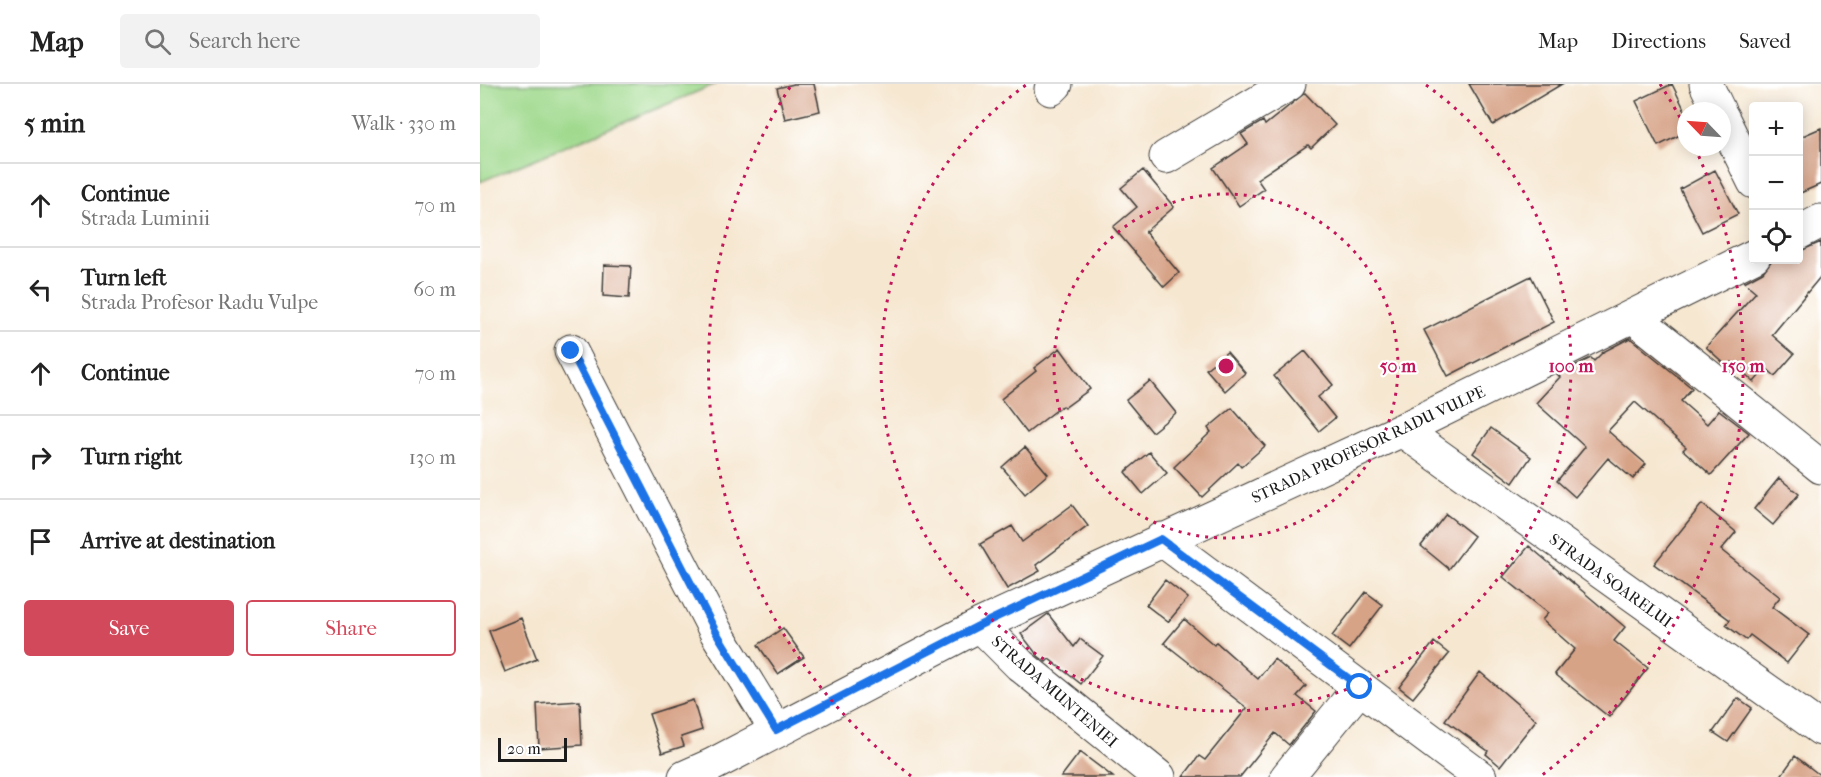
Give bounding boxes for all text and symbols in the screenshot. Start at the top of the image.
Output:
search box [120,14,540,68]
text: Map [30,25,84,58]
icon: search [141,25,174,58]
text: Search here [189,28,300,54]
text: Map [1538,29,1578,53]
text: Directions [1611,29,1706,53]
text: Saved [1739,29,1791,53]
north arrow [1677,102,1731,156]
map controls [1749,102,1803,264]
button: + [1749,102,1803,156]
text: 5 min [24,108,85,139]
text: Walk · 330 m [352,112,456,135]
button: − [1749,156,1803,210]
text: Continue [81,181,170,207]
icon: ahead [24,189,57,222]
text: 70 m [414,194,456,217]
text: Strada Luminii [81,207,210,230]
button: locate [1749,210,1803,264]
text: Turn left [81,265,167,291]
icon: left [24,273,57,306]
text: 60 m [413,278,456,301]
text: Strada Profesor Radu Vulpe [81,291,318,314]
route end [557,337,583,363]
centre of rings [1216,356,1236,376]
text: 50 m [1380,356,1417,377]
text: 100 m [1548,356,1595,377]
text: 150 m [1722,356,1765,377]
icon: ahead [24,357,57,390]
text: Continue [81,360,170,386]
text: 70 m [414,362,456,385]
street label: STRADA PROFESOR RADU VULPE [1248,382,1488,507]
icon: right [24,441,57,474]
text: Turn right [81,444,182,470]
text: 130 m [409,446,456,469]
icon: arrive [24,525,57,558]
text: Arrive at destination [81,528,275,554]
street label: STRADA SOARELUI [1546,529,1676,631]
button: Save [24,600,234,656]
button: Share [246,600,456,656]
street label: STRADA MUNTENIEI [988,631,1122,751]
route start [1346,673,1372,699]
scale bar [498,735,567,762]
text: 20 m [507,739,541,758]

